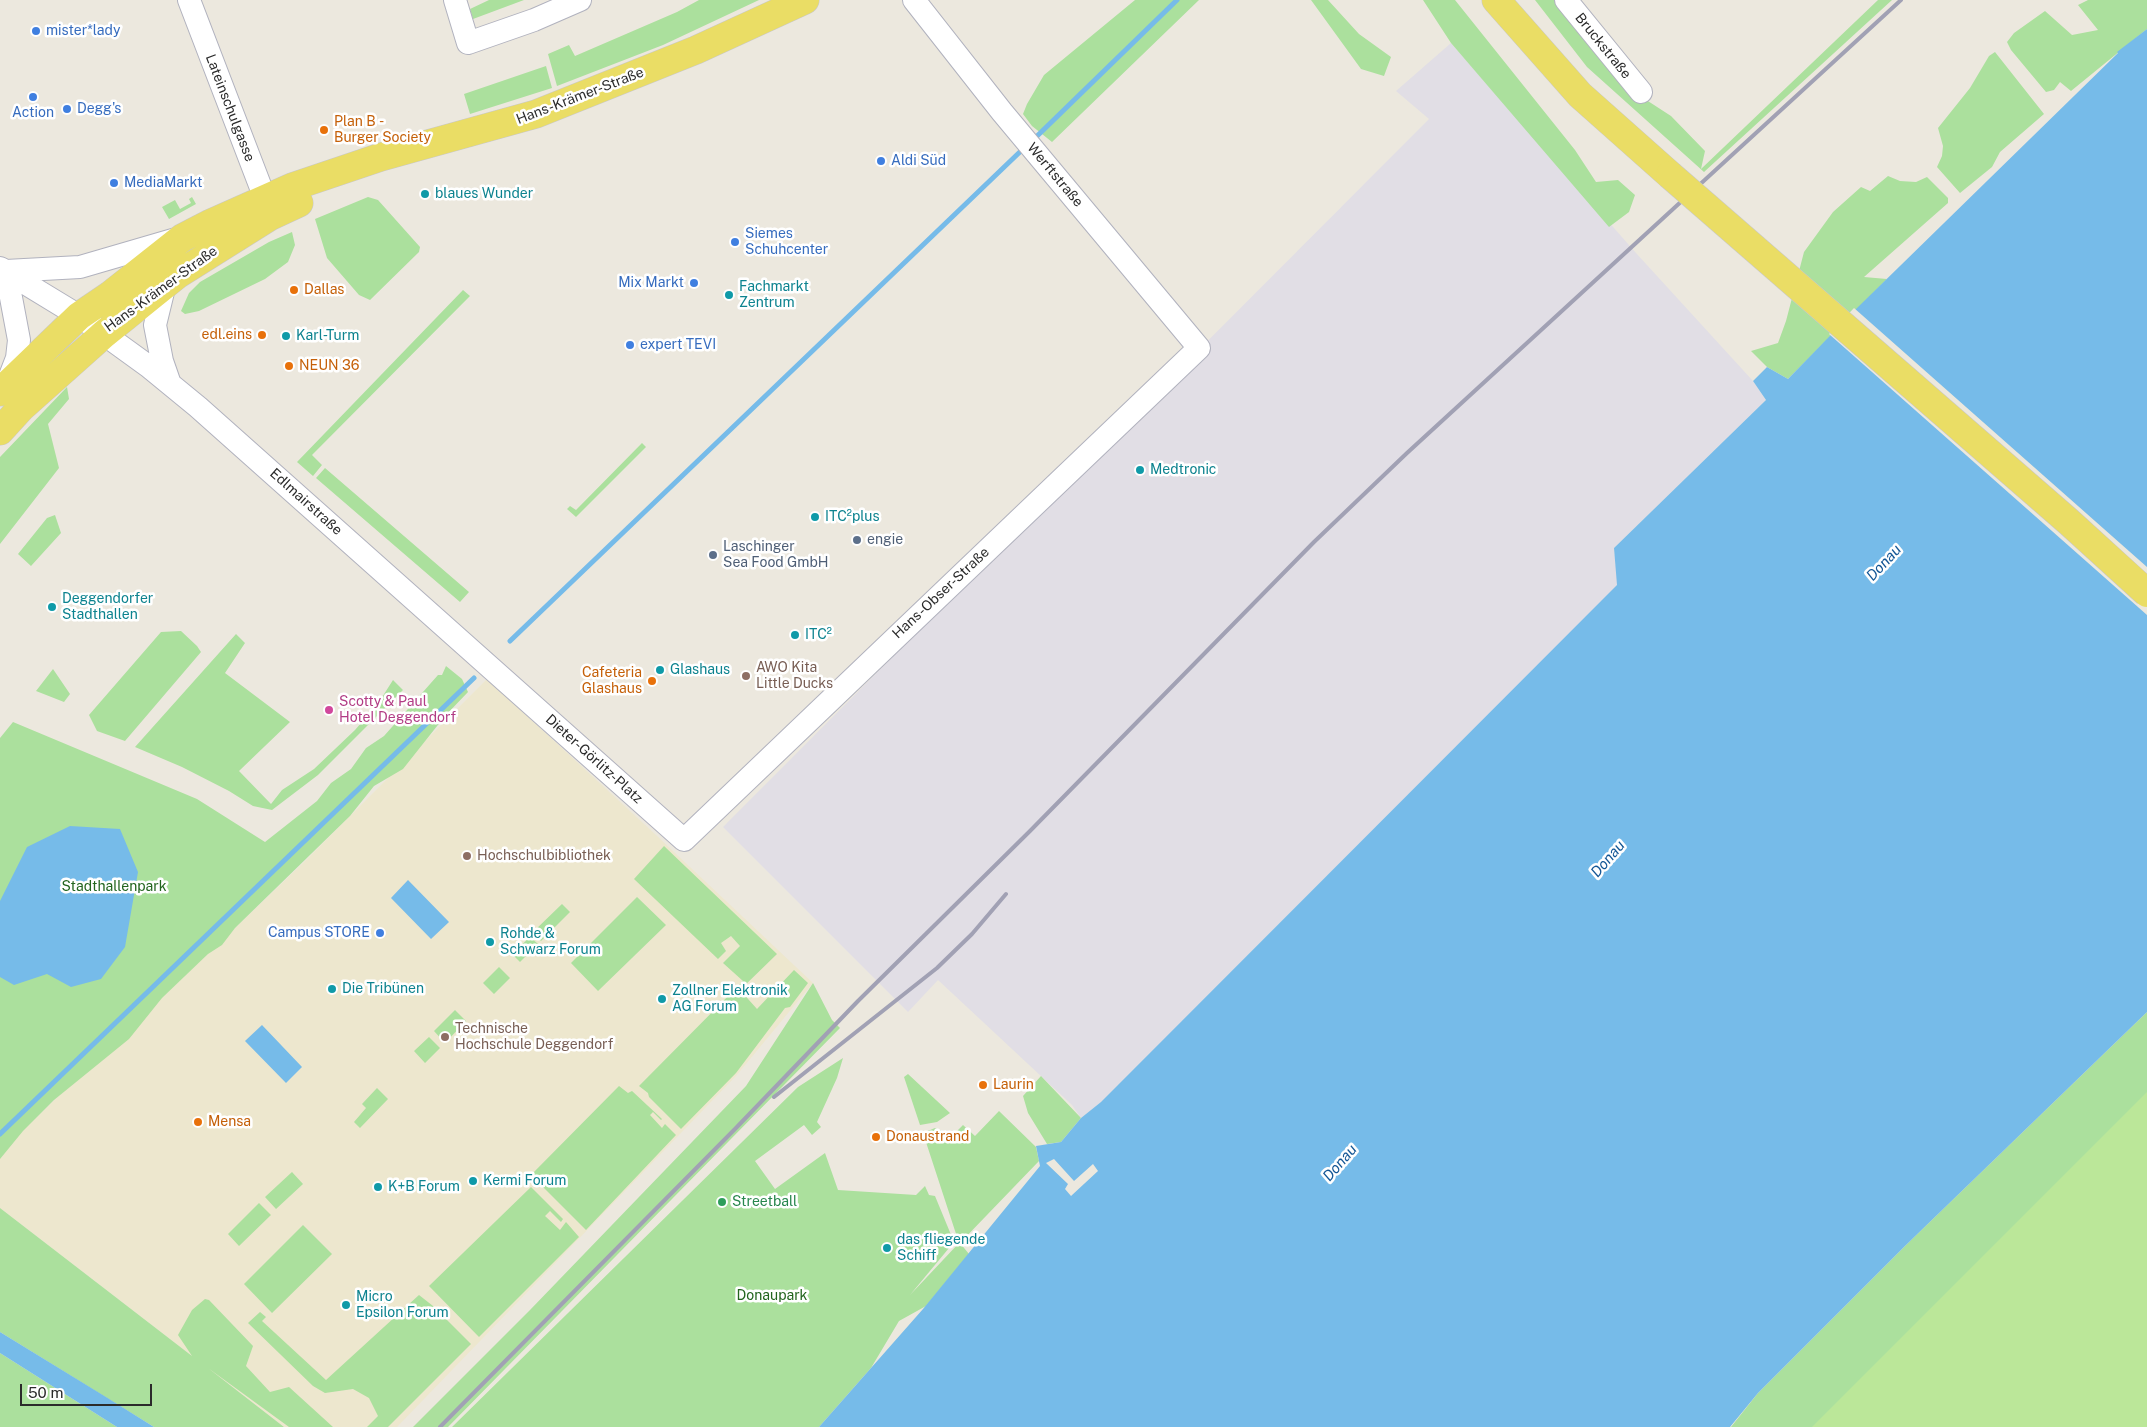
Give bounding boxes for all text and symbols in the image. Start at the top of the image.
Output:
street label: Bruckstraße [1571,10,1635,82]
place label: mister*lady [46,23,120,39]
marker: mister*lady [30,25,42,37]
street label: Lateinschulgasse [202,52,258,164]
street label: Hans-Krämer-Straße [514,64,646,128]
marker: Action [27,91,39,103]
place label: Degg's [77,101,121,117]
marker: Degg's [61,103,73,115]
place label: Action [12,105,54,121]
place label: Plan B - Burger Society [334,114,431,146]
marker: Plan B - Burger Society [318,124,330,136]
street label: Werftstraße [1023,140,1087,210]
place label: Aldi Süd [891,153,946,169]
marker: Aldi Süd [875,155,887,167]
place label: MediaMarkt [124,175,203,191]
marker: MediaMarkt [108,177,120,189]
place label: blaues Wunder [435,186,533,202]
marker: blaues Wunder [419,188,431,200]
place label: Siemes Schuhcenter [745,226,828,258]
marker: Siemes Schuhcenter [729,236,741,248]
street label: Hans-Krämer-Straße [101,242,221,336]
place label: Mix Markt [618,275,684,291]
marker: Mix Markt [688,277,700,289]
place label: Fachmarkt Zentrum [739,279,809,312]
place label: Dallas [304,282,344,298]
marker: Dallas [288,284,300,296]
marker: Fachmarkt Zentrum [723,289,735,301]
place label: edl.eins [202,327,252,343]
place label: Karl-Turm [296,328,359,344]
marker: edl.eins [256,329,268,341]
marker: Karl-Turm [280,330,292,342]
place label: expert TEVI [640,337,716,353]
marker: expert TEVI [624,339,636,351]
place label: NEUN 36 [299,358,359,374]
marker: NEUN 36 [283,360,295,372]
place label: Medtronic [1150,462,1216,478]
marker: Medtronic [1134,464,1146,476]
street label: Edlmairstraße [266,465,346,539]
place label: ITC²plus [825,509,880,525]
marker: ITC²plus [809,511,821,523]
place label: engie [867,532,903,548]
marker: engie [851,534,863,546]
place label: Laschinger Sea Food GmbH [723,539,828,572]
water label: Donau [1863,541,1905,585]
street label: Hans-Obser-Straße [889,544,993,642]
marker: Laschinger Sea Food GmbH [707,549,719,561]
place label: Deggendorfer Stadthallen [62,591,153,624]
marker: Deggendorfer Stadthallen [46,601,58,613]
place label: ITC² [805,627,832,643]
marker: ITC² [789,629,801,641]
place label: AWO Kita Little Ducks [756,660,833,692]
place label: Glashaus [670,662,730,678]
marker: Glashaus [654,664,666,676]
place label: Cafeteria Glashaus [582,665,642,698]
marker: AWO Kita Little Ducks [740,670,752,682]
marker: Cafeteria Glashaus [646,675,658,687]
place label: Scotty & Paul Hotel Deggendorf [339,694,456,726]
marker: Scotty & Paul Hotel Deggendorf [323,704,335,716]
street label: Dieter-Görlitz-Platz [542,711,646,807]
water label: Donau [1587,837,1629,881]
place label: Hochschulbibliothek [477,848,611,864]
marker: Hochschulbibliothek [461,850,473,862]
park label: Stadthallenpark [61,879,167,895]
place label: Campus STORE [268,925,370,941]
place label: Rohde & Schwarz Forum [500,926,601,959]
marker: Campus STORE [374,927,386,939]
marker: Rohde & Schwarz Forum [484,936,496,948]
place label: Die Tribünen [342,981,424,997]
marker: Die Tribünen [326,983,338,995]
place label: Zollner Elektronik AG Forum [672,983,788,1016]
marker: Zollner Elektronik AG Forum [656,993,668,1005]
place label: Technische Hochschule Deggendorf [455,1021,613,1054]
marker: Technische Hochschule Deggendorf [439,1031,451,1043]
place label: Laurin [993,1077,1034,1093]
marker: Laurin [977,1079,989,1091]
place label: Mensa [208,1114,251,1130]
marker: Mensa [192,1116,204,1128]
place label: Donaustrand [886,1129,969,1145]
marker: Donaustrand [870,1131,882,1143]
water label: Donau [1319,1141,1361,1185]
place label: Kermi Forum [483,1173,566,1189]
marker: Kermi Forum [467,1175,479,1187]
place label: K+B Forum [388,1179,460,1195]
marker: K+B Forum [372,1181,384,1193]
place label: Streetball [732,1194,797,1210]
marker: Streetball [716,1196,728,1208]
place label: das fliegende Schiff [897,1232,985,1264]
marker: das fliegende Schiff [881,1242,893,1254]
park label: Donaupark [737,1288,807,1304]
place label: Micro Epsilon Forum [356,1289,449,1321]
marker: Micro Epsilon Forum [340,1299,352,1311]
scale bar [22,1374,155,1406]
text: 50 m [28,1384,63,1401]

